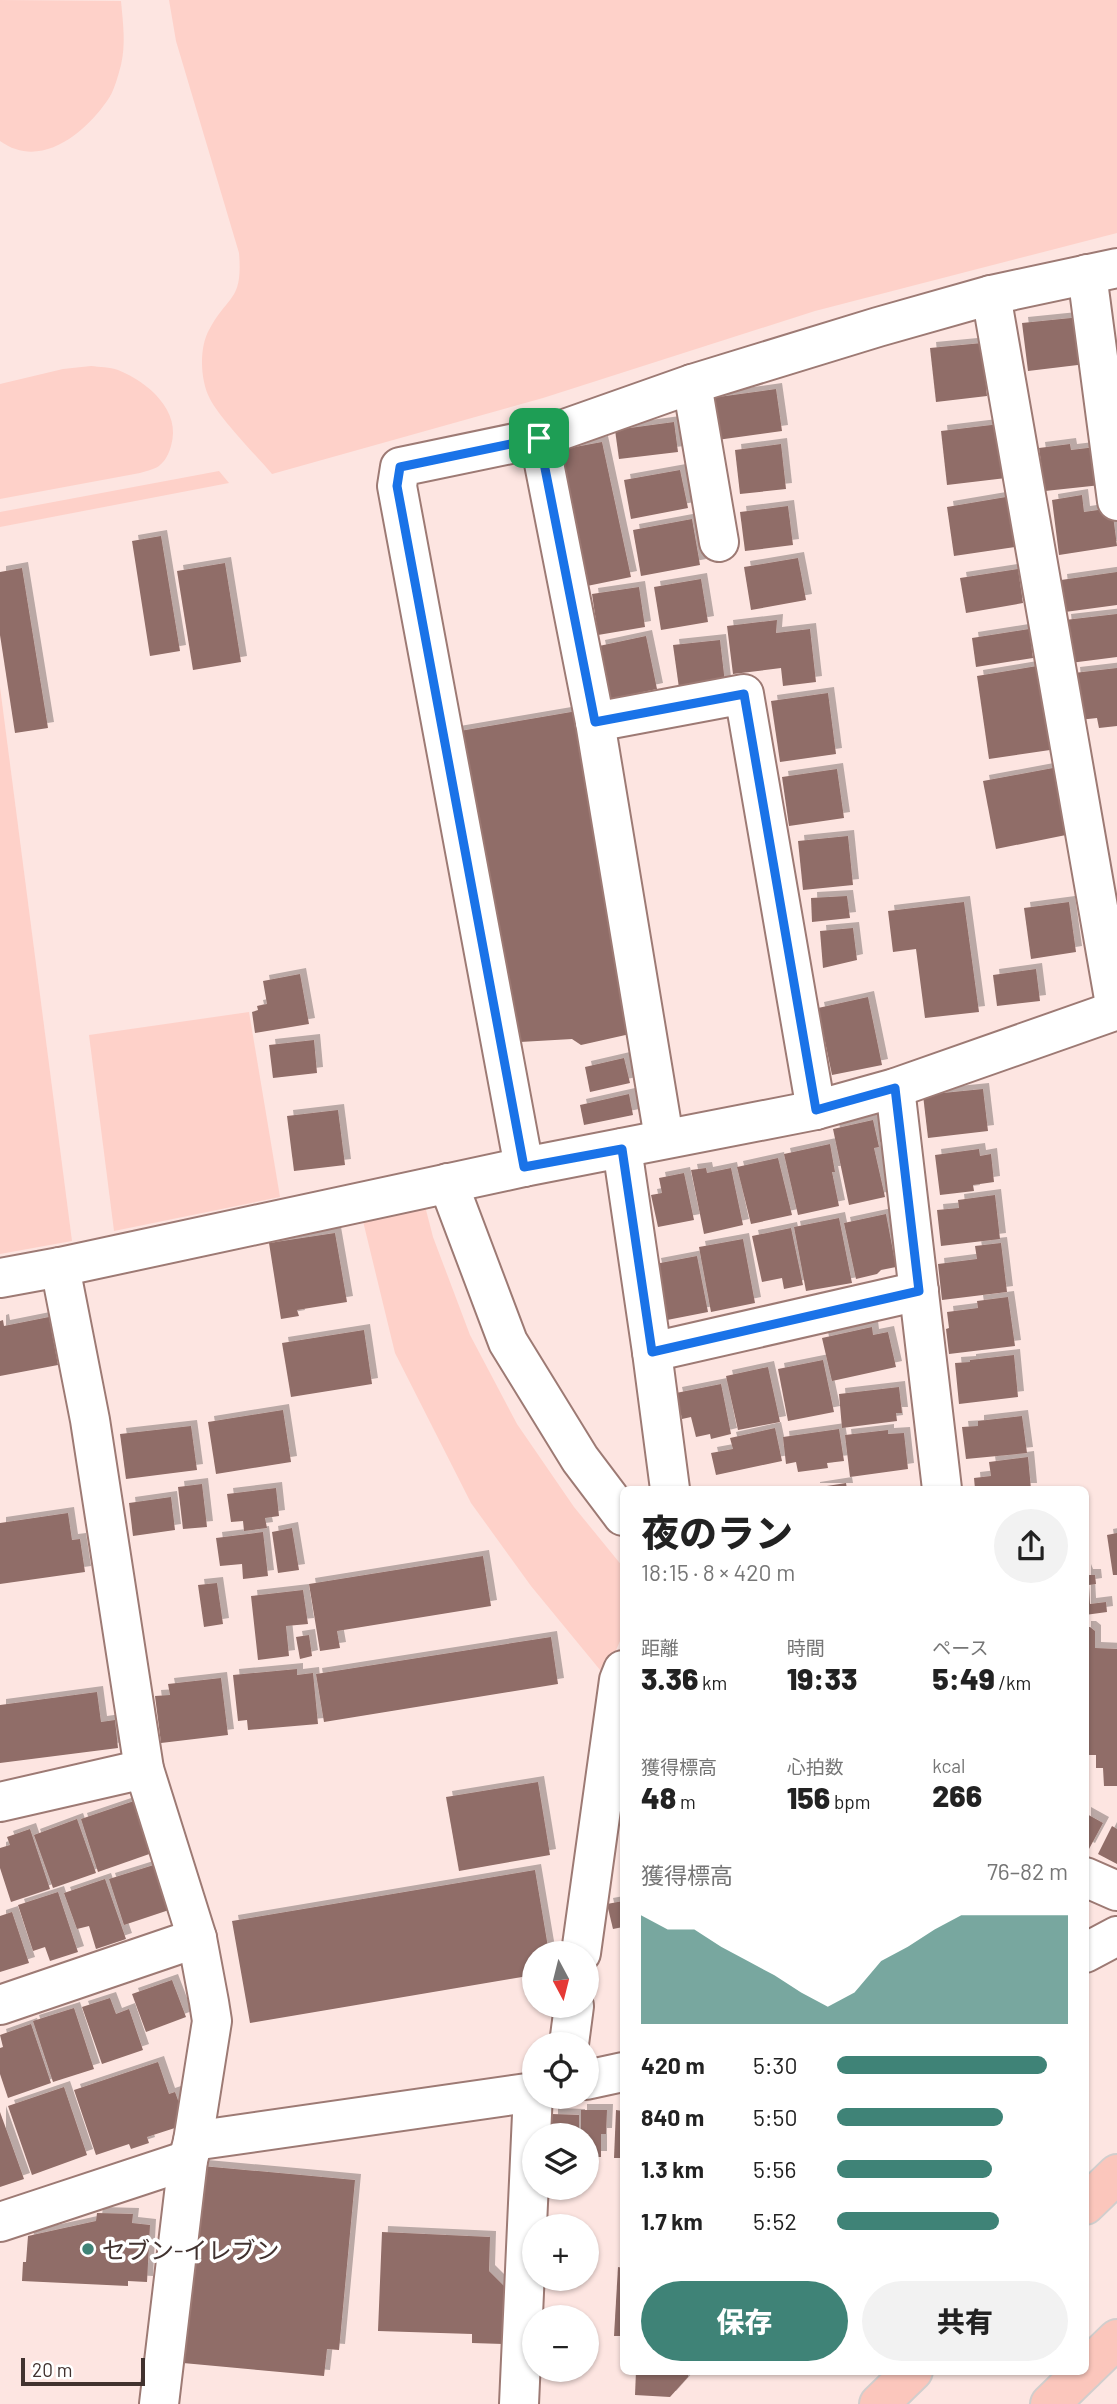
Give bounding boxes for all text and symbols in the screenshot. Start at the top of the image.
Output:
pin [509,408,569,468]
icon: arrive [520,419,558,457]
text: 夜のラン [641,1509,793,1555]
button: share [994,1509,1068,1583]
text: 18:15 · 8 × 420 m [641,1558,795,1586]
text: 距離 [641,1636,679,1659]
text: 時間 [787,1636,825,1659]
text: ペース [932,1636,988,1659]
text: 3.36 [641,1660,698,1696]
text: 19:33 [787,1660,857,1696]
text: 5:49 [932,1660,995,1696]
text: km [698,1671,727,1694]
text: /km [995,1671,1031,1694]
text: kcal [932,1754,965,1777]
text: 獲得標高 [641,1755,717,1778]
text: 心拍数 [787,1755,844,1778]
text: 266 [932,1777,982,1813]
text: 48 [641,1779,676,1815]
text: 156 [787,1779,830,1815]
text: m [676,1790,696,1813]
text: bpm [830,1790,870,1813]
text: 76–82 m [987,1857,1068,1885]
text: 獲得標高 [641,1861,733,1889]
north arrow [522,1941,598,2018]
map controls [522,1941,599,2382]
button: locate [522,2032,599,2109]
text: 420 m [641,2051,705,2079]
text: 5:30 [753,2051,797,2079]
text: 840 m [641,2103,704,2131]
text: 5:50 [753,2103,797,2131]
button: layers [522,2123,599,2200]
text: 1.3 km [641,2155,704,2183]
text: 5:56 [753,2155,796,2183]
text: 1.7 km [641,2207,703,2235]
text: 5:52 [753,2207,797,2235]
button: + [522,2214,599,2291]
place label: セブン-イレブン [102,2235,279,2264]
marker: セブン-イレブン [80,2241,96,2257]
button: 保存 [641,2281,848,2361]
button: 共有 [862,2281,1068,2361]
button: − [522,2305,599,2382]
scale bar [21,2355,145,2387]
text: 20 m [32,2358,72,2381]

